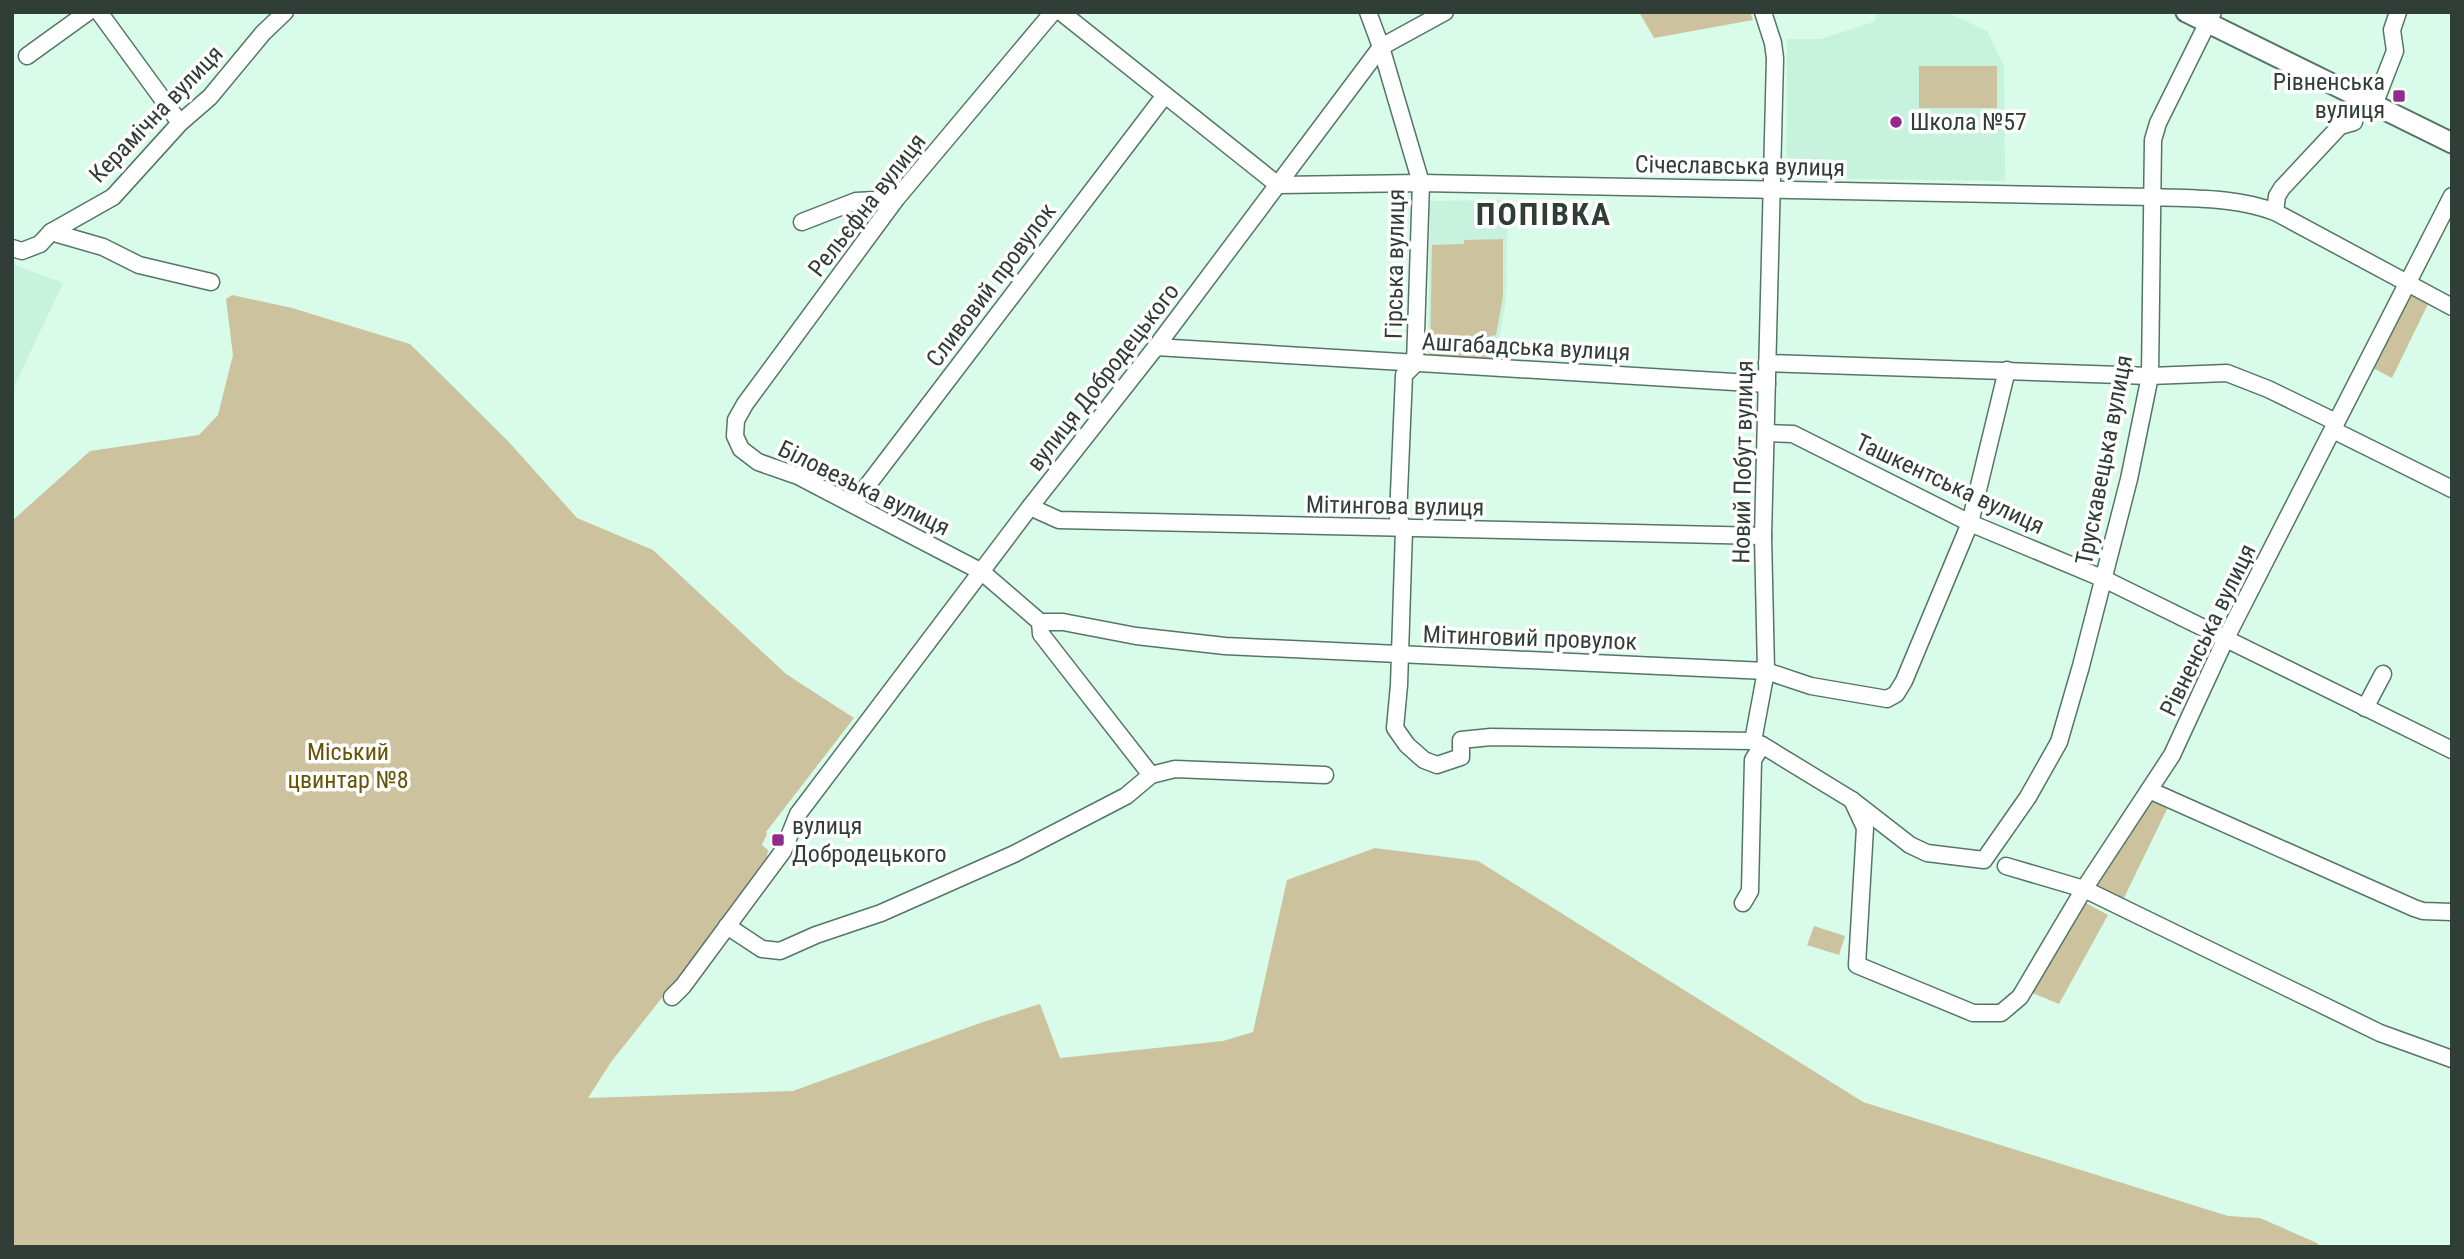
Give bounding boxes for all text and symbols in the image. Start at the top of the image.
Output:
street label: Керамічна вулиця [84,40,228,188]
place label: Рівненська вулиця [2273,68,2385,124]
marker: Рівненська вулиця [2391,88,2407,104]
place label: Школа №57 [1910,108,2027,136]
marker: Школа №57 [1888,114,1904,130]
street label: Рельєфна вулиця [802,128,932,282]
street label: Січеславська вулиця [1635,150,1845,182]
street label: Гірська вулиця [1380,189,1410,339]
district label: ПОПІВКА [1476,195,1612,233]
street label: Сливовий провулок [920,197,1062,372]
street label: вулиця Добродецького [1021,278,1185,476]
street label: Ашгабадська вулиця [1421,328,1631,366]
street label: Трускавецька вулиця [2070,353,2138,567]
street label: Новий Побут вулиця [1727,360,1759,564]
street label: Ташкентська вулиця [1851,428,2049,540]
street label: Біловезька вулиця [774,434,954,542]
street label: Мітингова вулиця [1306,490,1484,522]
street label: Рівненська вулиця [2154,539,2262,721]
street label: Мітинговий провулок [1422,620,1638,656]
park label: Міський цвинтар №8 [287,738,409,794]
place label: вулиця Добродецького [792,812,947,868]
marker: вулиця Добродецького [770,832,786,848]

